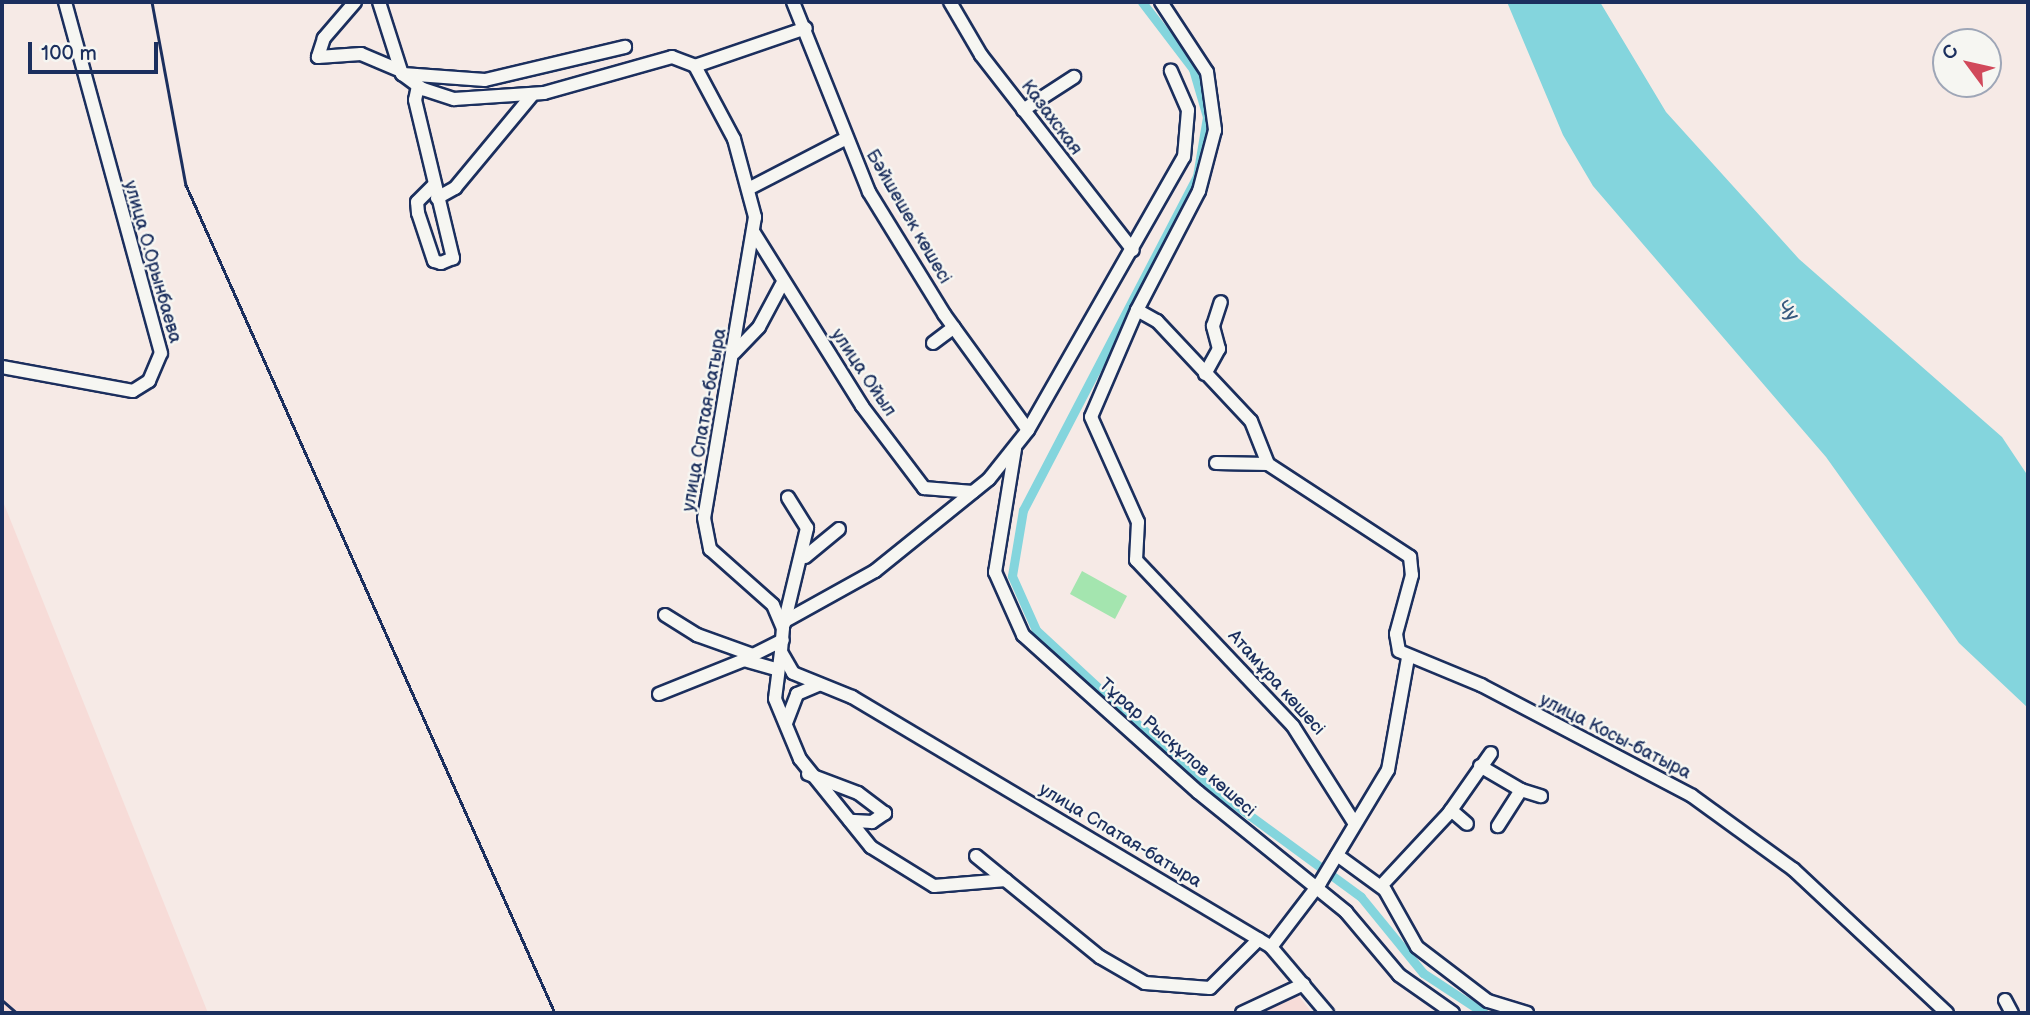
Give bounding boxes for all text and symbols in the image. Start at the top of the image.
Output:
scale bar [32,28,161,72]
north arrow [1932,28,2002,98]
text: 100 m [41,41,97,66]
text: С [1937,41,1964,64]
street label: Казахская [1016,76,1086,160]
street label: Бәйшешек көшесі [861,146,955,288]
street label: улица О.Орынбаева [118,178,186,346]
water label: Чу [1771,295,1803,327]
street label: улица Ойыл [826,325,900,421]
street label: улица Спатая-батыра [678,327,732,513]
street label: Атамұра көшесі [1223,626,1329,740]
street label: Тұрар Рысқұлов көшесі [1094,674,1260,822]
street label: улица Косы-батыра [1536,690,1694,784]
street label: улица Спатая-батыра [1035,779,1205,893]

